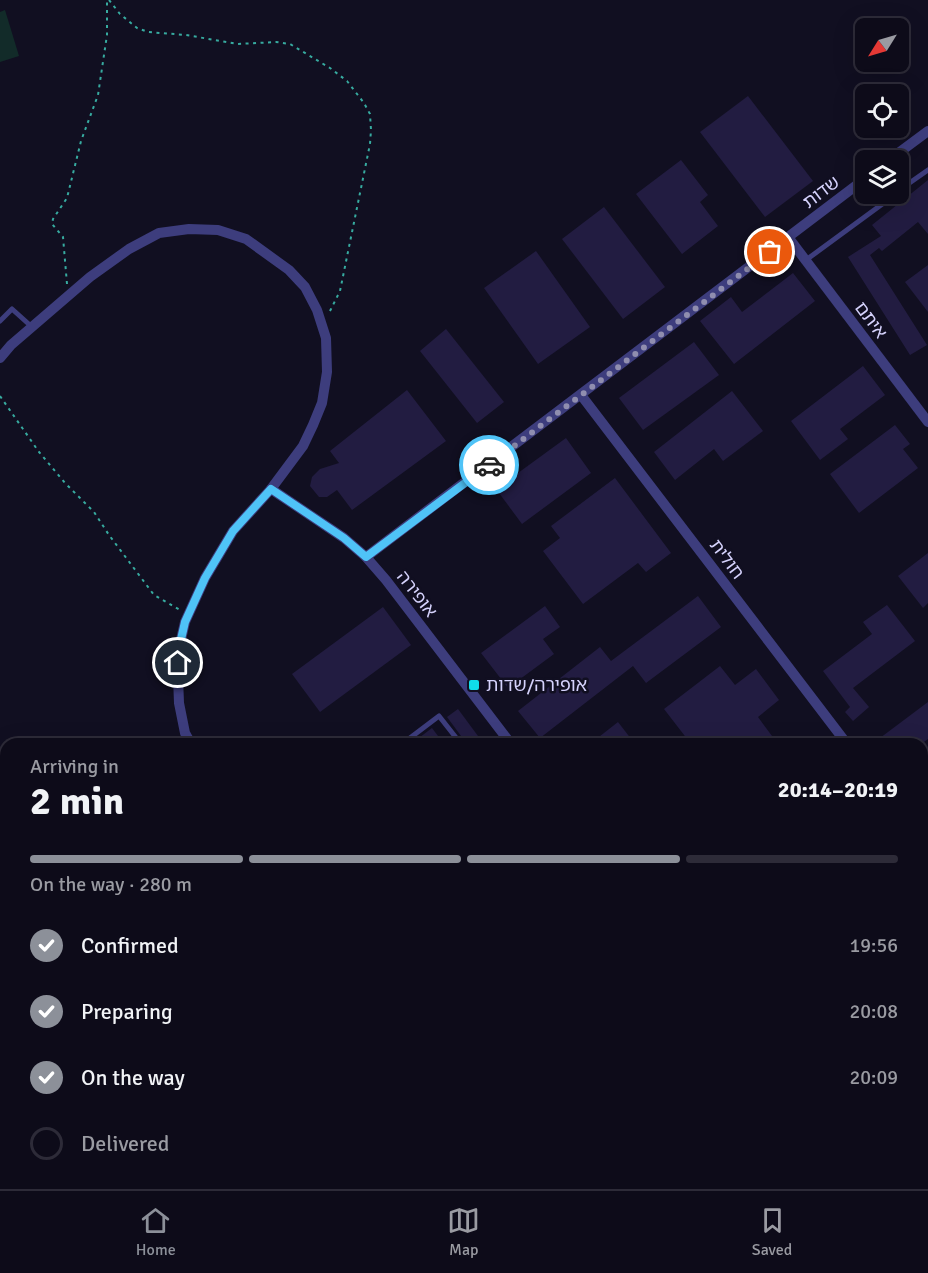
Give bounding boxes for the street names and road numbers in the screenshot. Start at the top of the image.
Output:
street label: שדות [798,171,844,213]
street label: איתם [850,297,892,343]
street label: חולית [705,535,749,583]
street label: אופירה [392,566,442,622]

